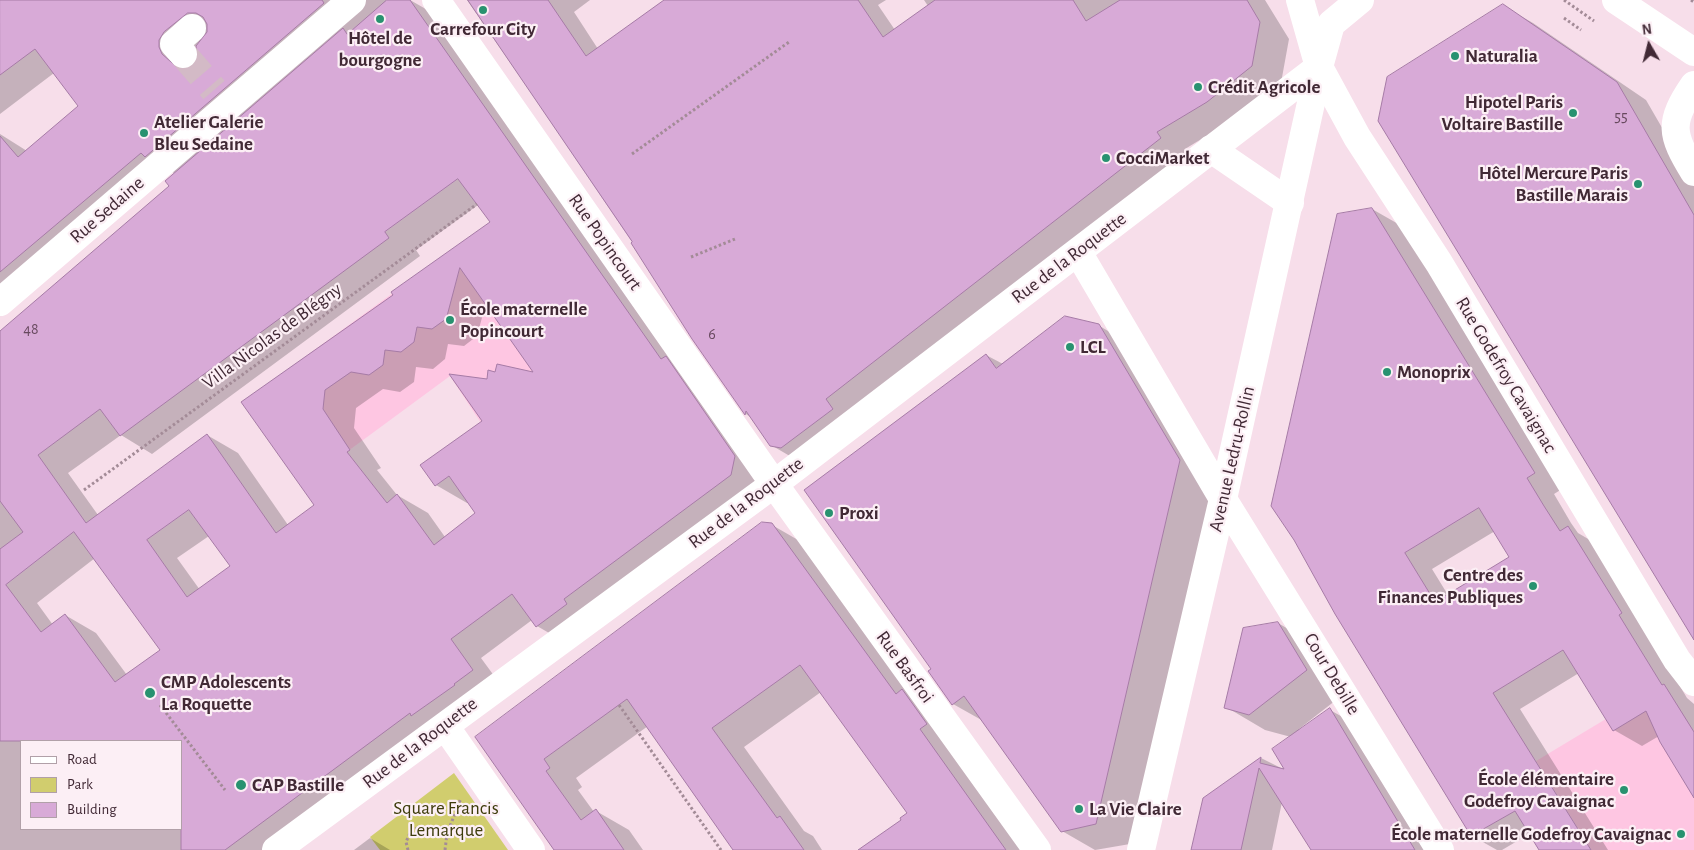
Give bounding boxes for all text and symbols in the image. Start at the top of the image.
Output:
marker: Carrefour City [477,4,489,16]
marker: Hôtel de bourgogne [374,13,386,25]
place label: Carrefour City [430,18,536,40]
north arrow [1624,20,1674,70]
text: N [1641,23,1653,38]
place label: Hôtel de bourgogne [339,27,421,71]
place label: Naturalia [1465,45,1538,67]
marker: Naturalia [1449,50,1461,62]
place label: Crédit Agricole [1208,76,1320,98]
marker: Crédit Agricole [1192,81,1204,93]
place label: Hipotel Paris Voltaire Bastille [1442,91,1563,135]
house number: 55 [1614,106,1628,126]
marker: Hipotel Paris Voltaire Bastille [1567,107,1579,119]
place label: Atelier Galerie Bleu Sedaine [154,111,263,155]
marker: Atelier Galerie Bleu Sedaine [138,127,150,139]
place label: CocciMarket [1116,147,1209,169]
marker: CocciMarket [1100,152,1112,164]
place label: Hôtel Mercure Paris Bastille Marais [1479,162,1628,206]
street label: Rue Sedaine [65,172,149,248]
marker: Hôtel Mercure Paris Bastille Marais [1632,178,1644,190]
street label: Rue Popincourt [563,189,647,295]
street label: Rue de la Roquette [1007,207,1131,309]
street label: Villa Nicolas de Blégny [198,278,346,394]
street label: Rue Godefroy Cavaignac [1451,293,1561,457]
place label: École maternelle Popincourt [460,298,587,342]
marker: École maternelle Popincourt [444,314,456,326]
house number: 48 [23,319,39,339]
house number: 6 [708,324,716,344]
place label: LCL [1080,336,1106,358]
marker: LCL [1064,341,1076,353]
place label: Monoprix [1397,361,1471,383]
marker: Monoprix [1381,366,1393,378]
street label: Avenue Ledru-Rollin [1204,384,1260,534]
street label: Rue de la Roquette [684,452,808,554]
place label: Proxi [839,502,879,524]
marker: Proxi [823,507,835,519]
place label: Centre des Finances Publiques [1378,564,1523,608]
marker: Centre des Finances Publiques [1527,580,1539,592]
street label: Rue Basfroi [871,627,939,707]
street label: Cour Debille [1299,629,1365,719]
place label: CMP Adolescents La Roquette [161,671,291,715]
marker: CMP Adolescents La Roquette [143,686,157,700]
street label: Rue de la Roquette [358,692,482,794]
legend [20,740,182,830]
text: Road [67,752,97,767]
place label: École élémentaire Godefroy Cavaignac [1464,768,1614,812]
place label: CAP Bastille [252,774,344,796]
text: Park [67,777,93,792]
marker: CAP Bastille [234,778,248,792]
marker: École élémentaire Godefroy Cavaignac [1618,784,1630,796]
park label: Square Francis Lemarque [393,797,499,841]
place label: La Vie Claire [1089,798,1182,820]
text: Building [67,802,117,817]
marker: La Vie Claire [1073,803,1085,815]
place label: École maternelle Godefroy Cavaignac [1391,823,1671,845]
marker: École maternelle Godefroy Cavaignac [1675,828,1687,840]

